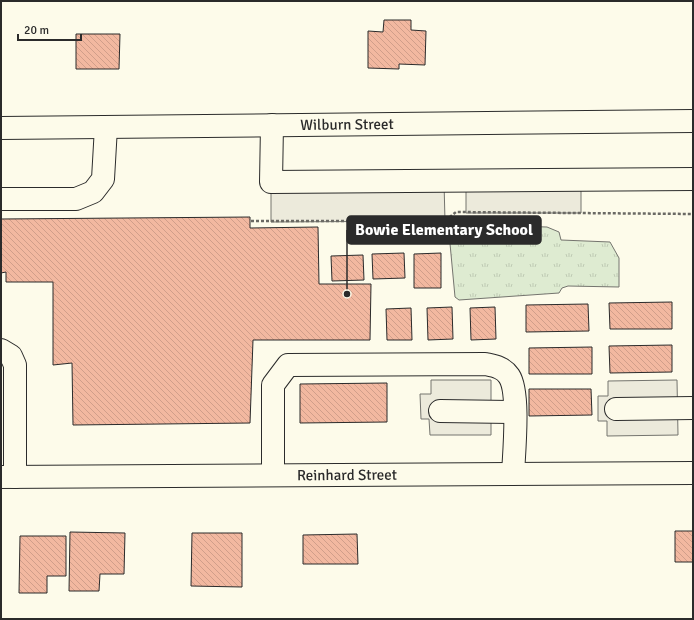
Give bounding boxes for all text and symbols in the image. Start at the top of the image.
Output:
scale bar [18,16,81,42]
text: 20 m [24,23,49,38]
street label: Wilburn Street [300,115,394,134]
callout: Bowie Elementary School [347,216,541,244]
text: Bowie Elementary School [355,220,533,240]
street label: Reinhard Street [297,466,397,484]

